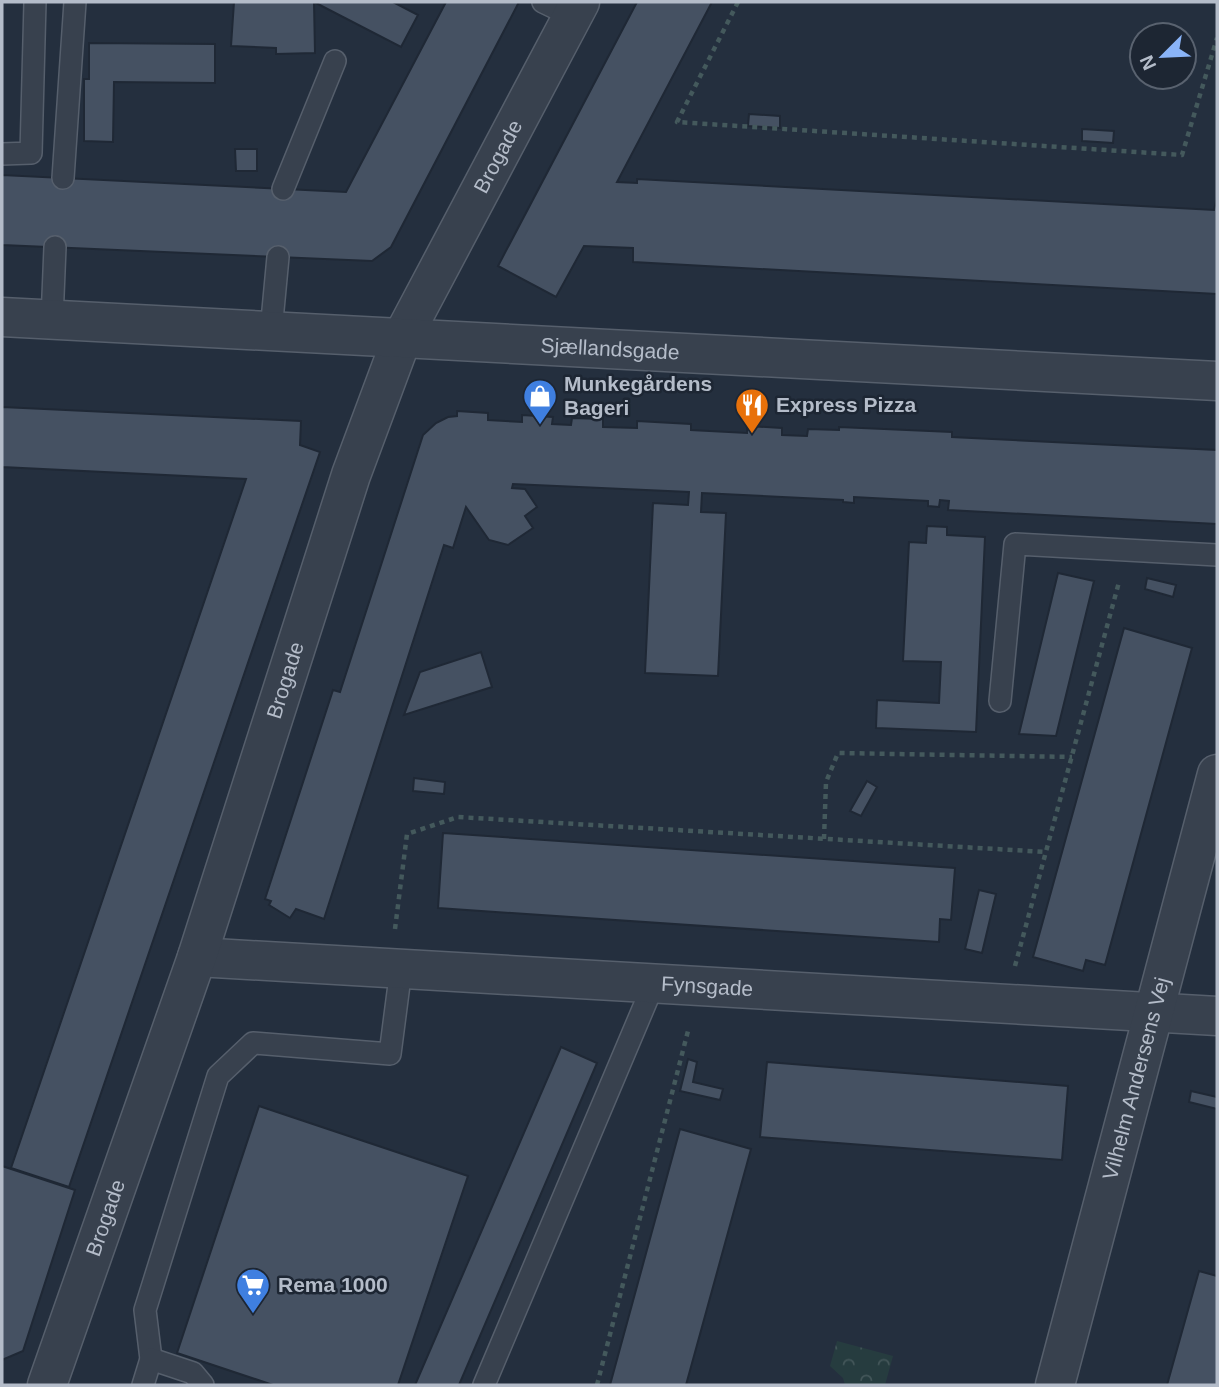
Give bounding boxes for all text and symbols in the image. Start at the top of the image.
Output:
north arrow [1128,21,1198,91]
text: N [1136,52,1160,73]
street label: Brogade [469,116,526,197]
street label: Sjællandsgade [540,333,680,364]
place label: Munkegårdens Bageri [564,372,712,419]
shop icon: Munkegårdens Bageri [521,377,559,426]
restaurant icon: Express Pizza [733,386,771,435]
place label: Express Pizza [776,393,916,416]
street label: Brogade [262,639,308,721]
street label: Fynsgade [660,972,754,1000]
street label: Vilhelm Andersens Vej [1098,975,1174,1182]
street label: Brogade [81,1177,129,1259]
supermarket icon: Rema 1000 [234,1266,272,1315]
place label: Rema 1000 [278,1273,388,1296]

